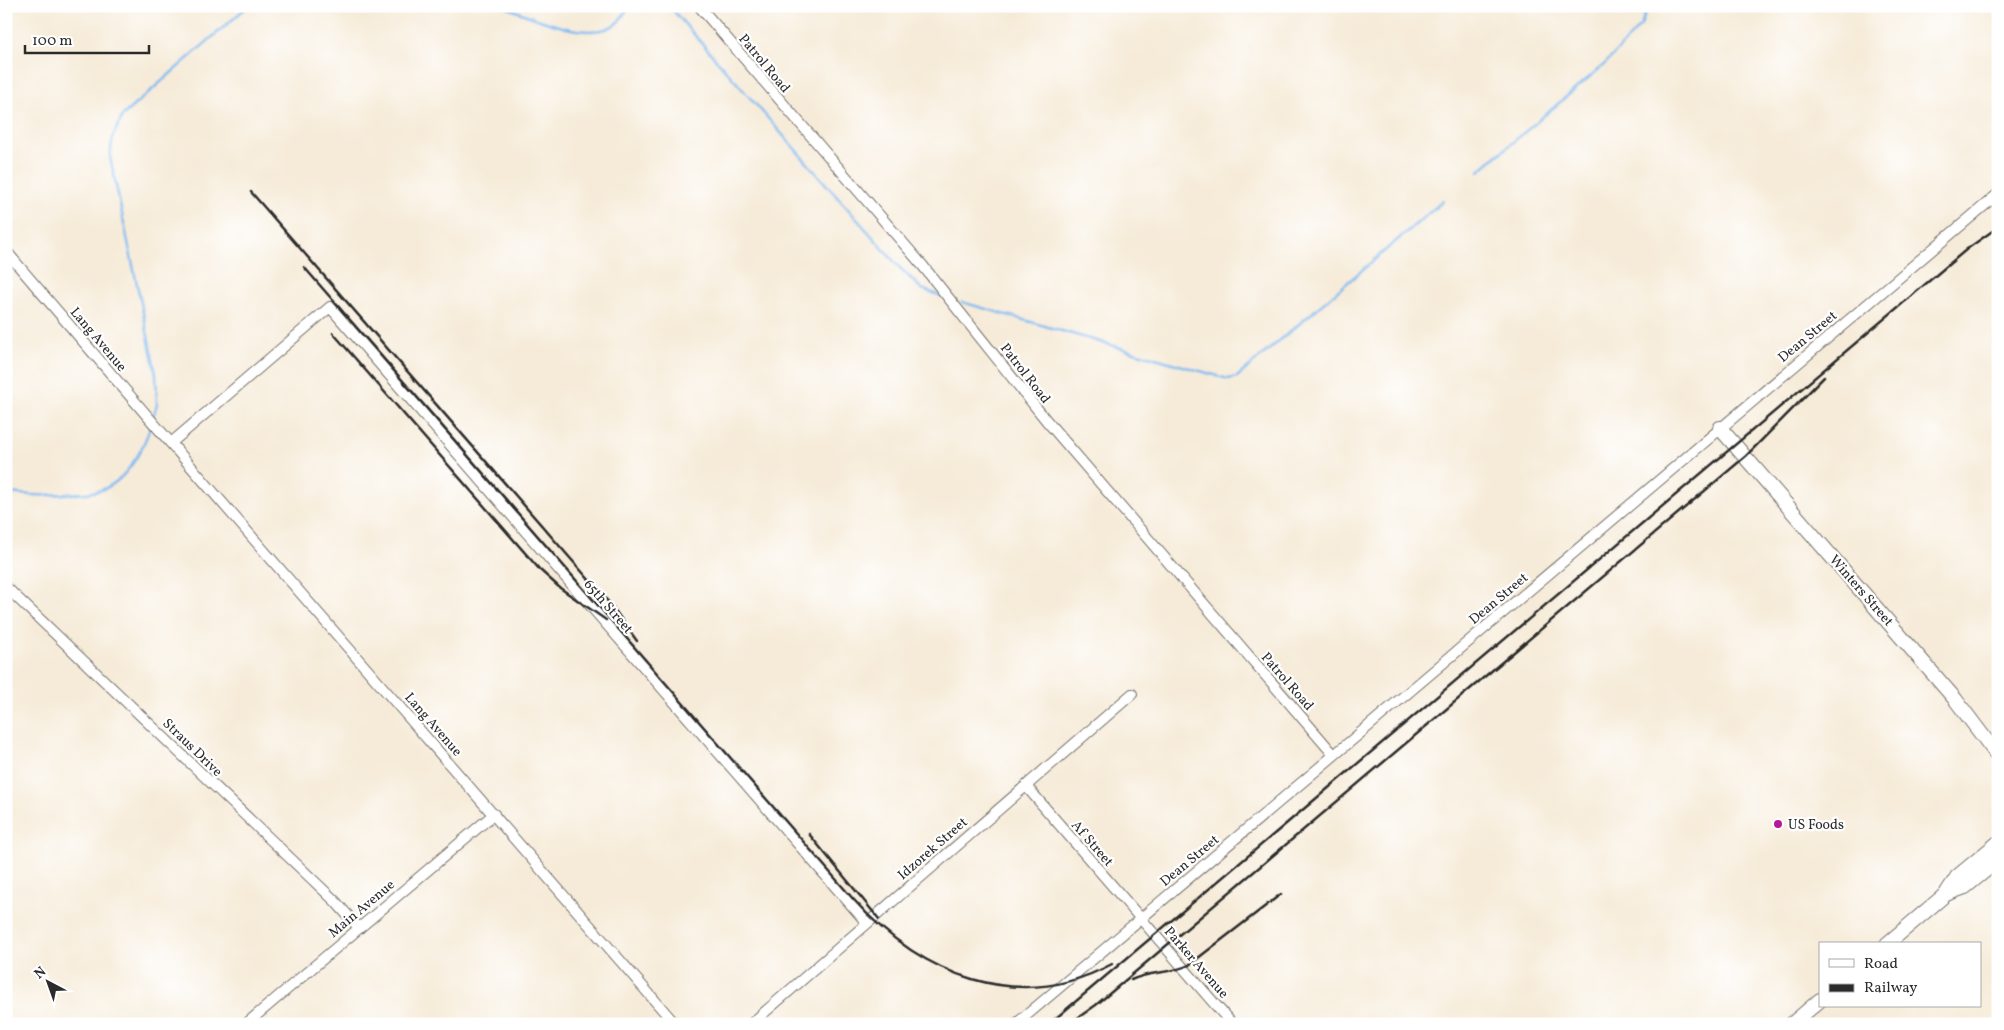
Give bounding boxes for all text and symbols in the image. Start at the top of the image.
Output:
scale bar [25,22,149,54]
street label: Patrol Road [734,30,794,98]
text: 100 m [32,31,72,52]
street label: Lang Avenue [65,304,131,377]
street label: Dean Street [1774,307,1842,367]
street label: Patrol Road [995,340,1054,408]
street label: Winters Street [1825,551,1897,631]
street label: Dean Street [1465,569,1533,629]
street label: 65th Street [579,576,637,638]
street label: Patrol Road [1256,649,1318,715]
street label: Lang Avenue [400,689,466,761]
street label: Straus Drive [158,715,226,782]
street label: Idzorek Street [894,813,972,885]
place label: US Foods [1788,816,1844,835]
street label: Af Street [1066,817,1117,871]
marker: US Foods [1772,818,1784,830]
street label: Dean Street [1156,831,1224,891]
street label: Main Avenue [325,876,399,943]
street label: Parker Avenue [1159,923,1233,1003]
legend [1819,942,1982,1008]
text: Road [1864,954,1898,975]
north arrow [22,958,72,1008]
text: N [30,963,51,984]
text: Railway [1864,978,1917,999]

